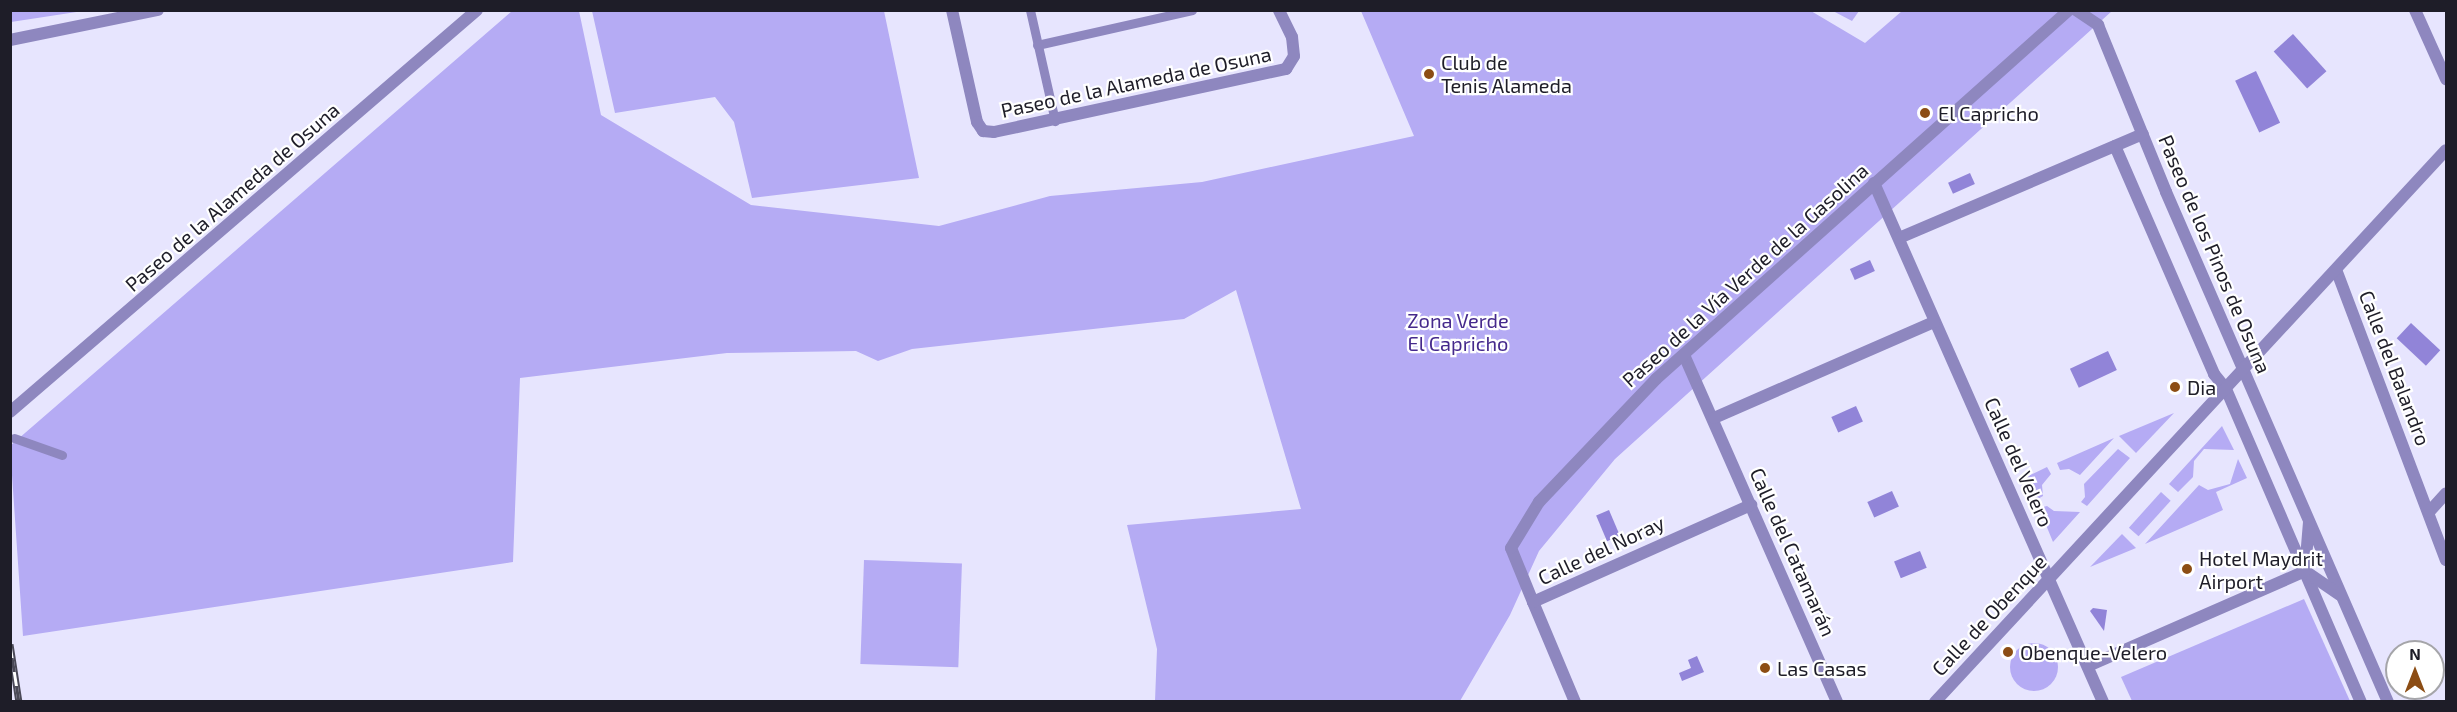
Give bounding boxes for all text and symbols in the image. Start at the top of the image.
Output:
street label: Paseo de la Alameda de Osuna [998,42,1274,122]
place label: Club de Tenis Alameda [1441,51,1572,98]
marker: Club de Tenis Alameda [1422,67,1436,81]
street label: Paseo de la Alameda de Osuna [120,97,344,297]
place label: El Capricho [1938,101,2039,125]
marker: El Capricho [1916,104,1934,122]
street label: Paseo de los Pinos de Osuna [2154,131,2276,377]
street label: Paseo de la Vía Verde de la Gasolina [1617,158,1873,392]
street label: Calle del Balandro [2354,287,2436,449]
park label: Zona Verde El Capricho [1407,309,1509,356]
place label: Dia [2187,375,2216,399]
marker: Dia [2168,380,2182,394]
street label: Calle del Velero [1980,393,2058,531]
street label: Calle del Catamarán [1745,464,1841,640]
street label: Calle del Noray [1534,510,1668,590]
place label: Hotel Maydrit Airport [2199,546,2324,593]
street label: Calle de Obenque [1927,549,2051,681]
marker: Hotel Maydrit Airport [2180,562,2194,576]
place label: Obenque-Velero [2020,640,2167,664]
north arrow [2385,640,2445,700]
text: N [2409,644,2421,663]
marker: Obenque-Velero [2001,645,2015,659]
place label: Las Casas [1777,656,1867,680]
marker: Las Casas [1758,661,1772,675]

